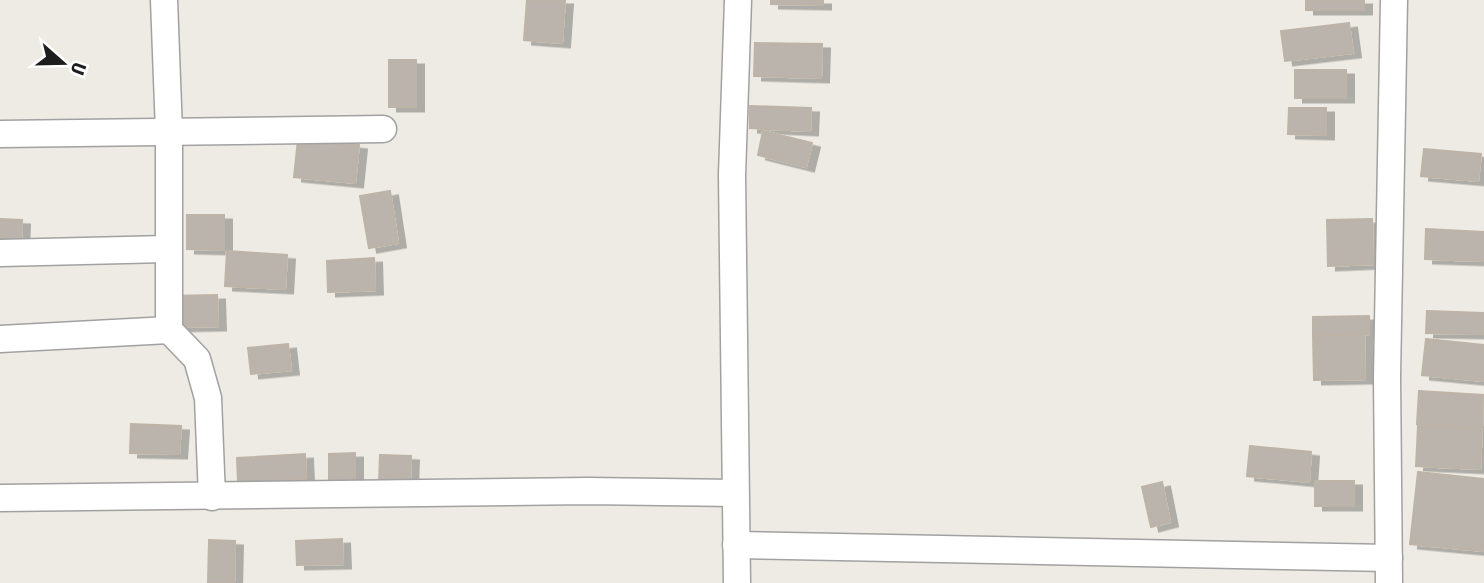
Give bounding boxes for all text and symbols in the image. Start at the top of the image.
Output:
north arrow [28,28,98,98]
text: U [66,59,91,78]

